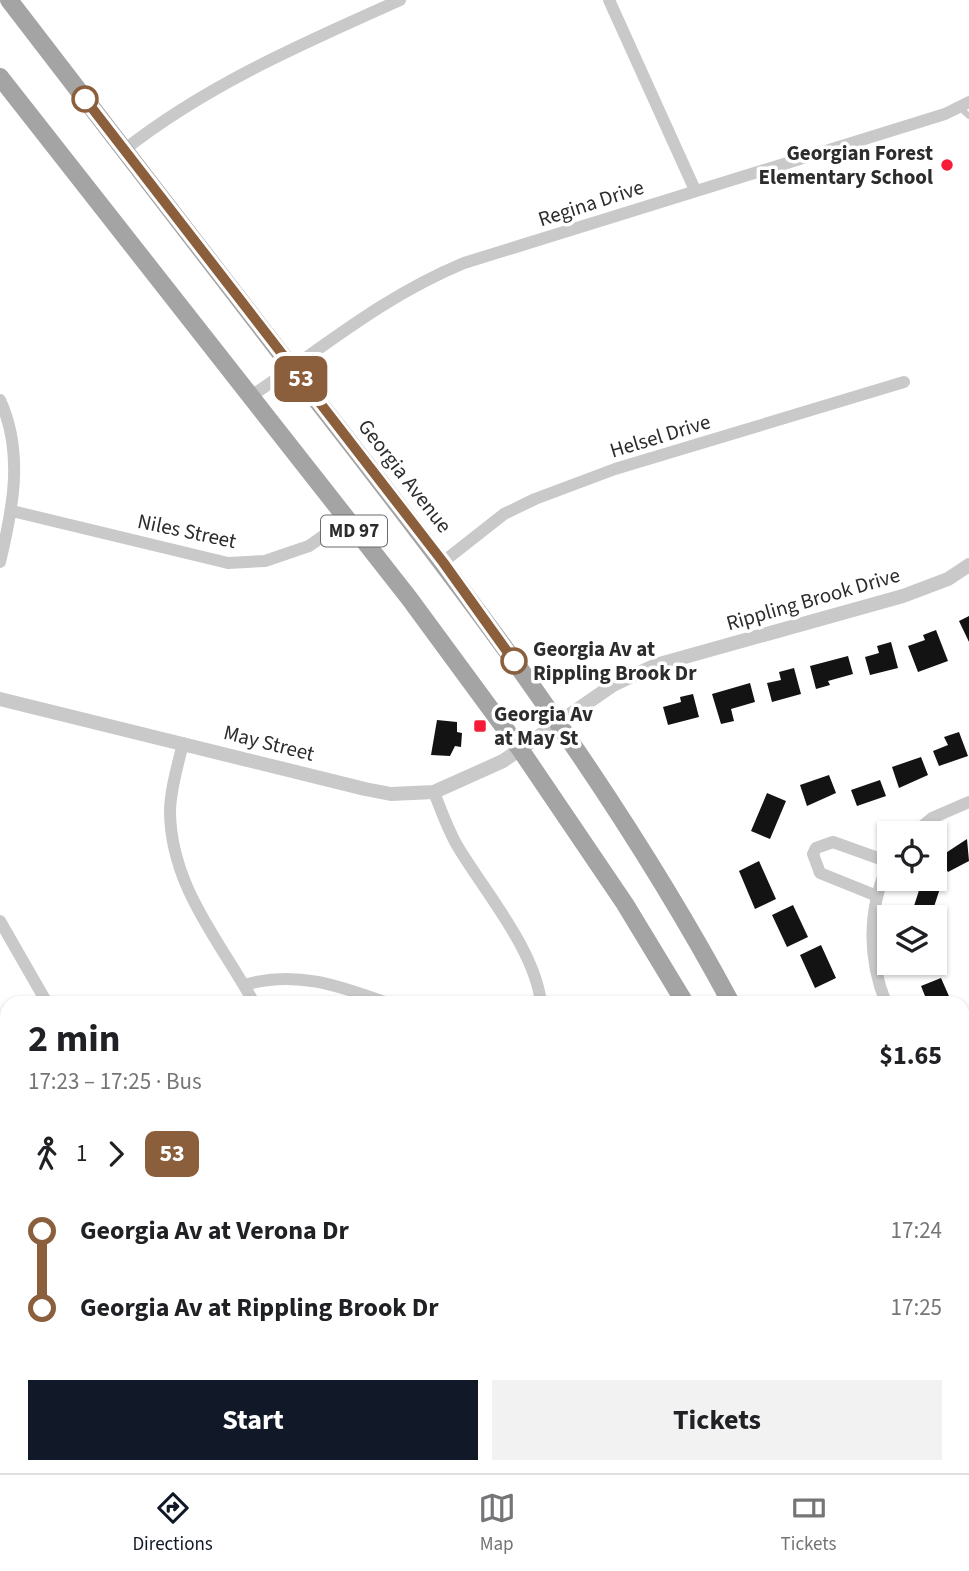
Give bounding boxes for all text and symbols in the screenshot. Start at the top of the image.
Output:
unlabelled marker [72,86,98,112]
place label: Georgian Forest Elementary School [759,138,933,192]
marker: Georgian Forest Elementary School [939,157,955,173]
street label: Regina Drive [534,172,648,234]
line badge: 53 [270,356,332,402]
text: 53 [288,361,314,396]
street label: Helsel Drive [606,406,714,466]
street label: Georgia Avenue [351,413,459,539]
street label: Niles Street [135,506,239,556]
road number: MD 97 [321,516,387,546]
street label: Rippling Brook Drive [723,560,903,638]
place label: Georgia Av at Rippling Brook Dr [533,634,697,688]
marker: Georgia Av at Rippling Brook Dr [501,648,527,674]
place label: Georgia Av at May St [494,699,593,753]
street label: May Street [221,717,317,769]
marker: Georgia Av at May St [472,718,488,734]
map controls [877,821,947,975]
button: locate [877,821,947,891]
button: layers [877,905,947,975]
text: 2 min [28,1012,120,1066]
text: $1.65 [879,1037,942,1074]
text: 17:23 – 17:25 · Bus [28,1065,202,1098]
icon: walk [28,1135,66,1173]
icon: forward [97,1135,135,1173]
text: 53 [159,1136,185,1171]
text: 1 [76,1137,87,1170]
text: Georgia Av at Verona Dr [80,1212,349,1249]
text: 17:24 [891,1214,942,1247]
text: Georgia Av at Rippling Brook Dr [80,1289,439,1326]
text: 17:25 [891,1291,942,1324]
button: Start [28,1380,478,1460]
button: Tickets [492,1380,942,1460]
tab: Directions [132,1489,213,1558]
tab: Map [478,1489,516,1558]
tab: Tickets [781,1489,837,1558]

